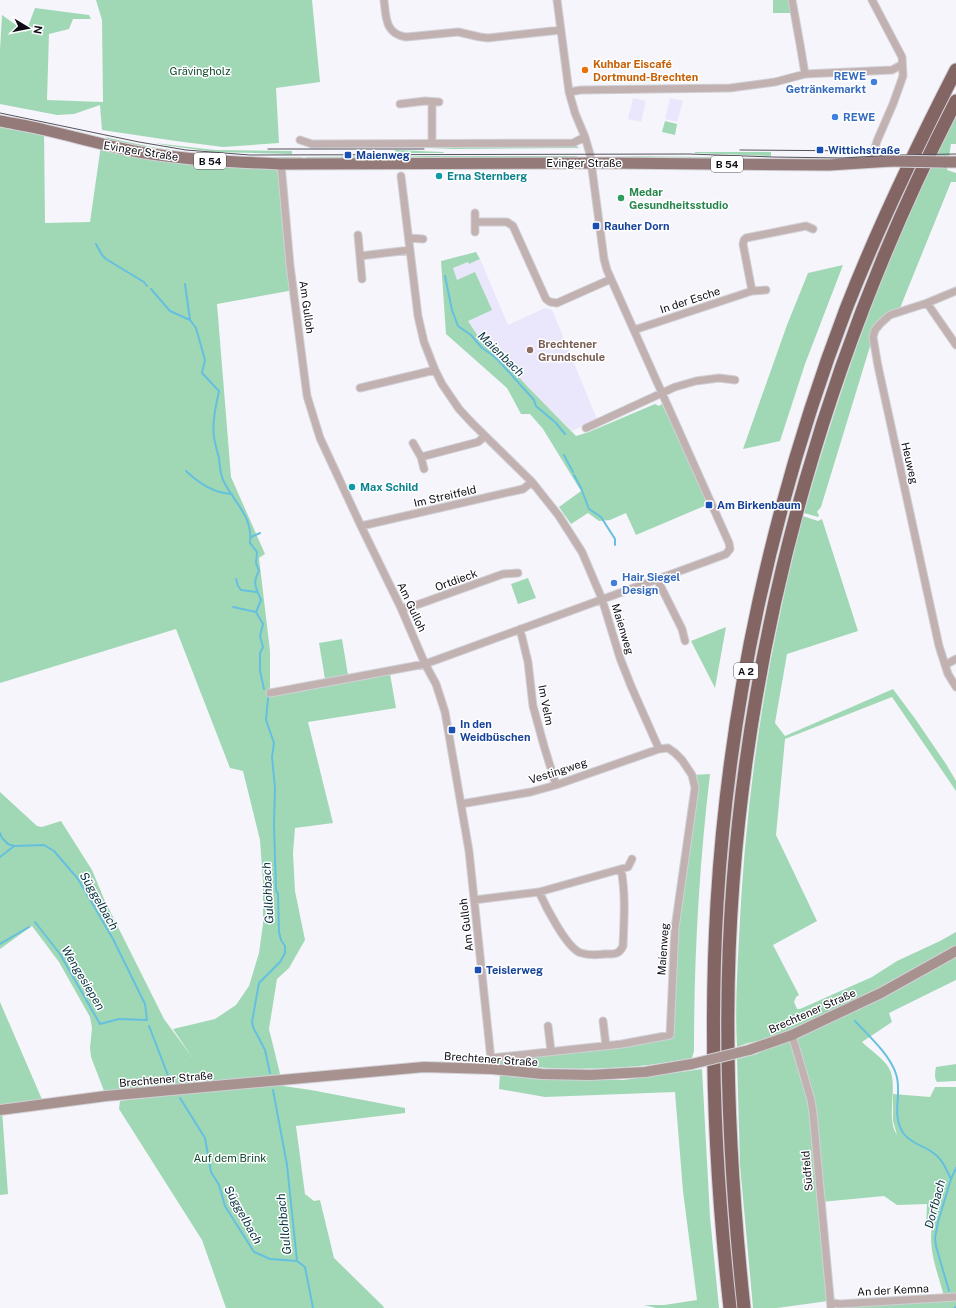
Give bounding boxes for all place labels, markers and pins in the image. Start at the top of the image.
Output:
place label: Kuhbar Eiscafé Dortmund-Brechten [593,58,698,83]
marker: Kuhbar Eiscafé Dortmund-Brechten [580,65,590,75]
place label: REWE Getränkemarkt [786,70,866,95]
marker: REWE Getränkemarkt [869,77,879,87]
place label: REWE [843,111,875,123]
marker: REWE [830,112,840,122]
place label: Wittichstraße [828,144,900,156]
marker: Wittichstraße [815,145,825,155]
place label: Maienweg [356,149,410,161]
marker: Maienweg [343,150,353,160]
place label: Erna Sternberg [447,170,527,182]
marker: Erna Sternberg [434,171,444,181]
place label: Medar Gesundheitsstudio [629,186,728,211]
marker: Medar Gesundheitsstudio [616,193,626,203]
place label: Rauher Dorn [604,220,670,232]
marker: Rauher Dorn [591,221,601,231]
place label: Brechtener Grundschule [538,338,605,363]
marker: Brechtener Grundschule [525,345,535,355]
place label: Max Schild [360,481,418,493]
marker: Max Schild [347,482,357,492]
place label: Am Birkenbaum [717,499,801,511]
marker: Am Birkenbaum [704,500,714,510]
place label: Hair Siegel Design [622,571,681,596]
marker: Hair Siegel Design [609,578,619,588]
place label: In den Weidbüschen [460,718,530,743]
marker: In den Weidbüschen [447,725,457,735]
place label: Teislerweg [486,964,543,976]
marker: Teislerweg [473,965,483,975]

